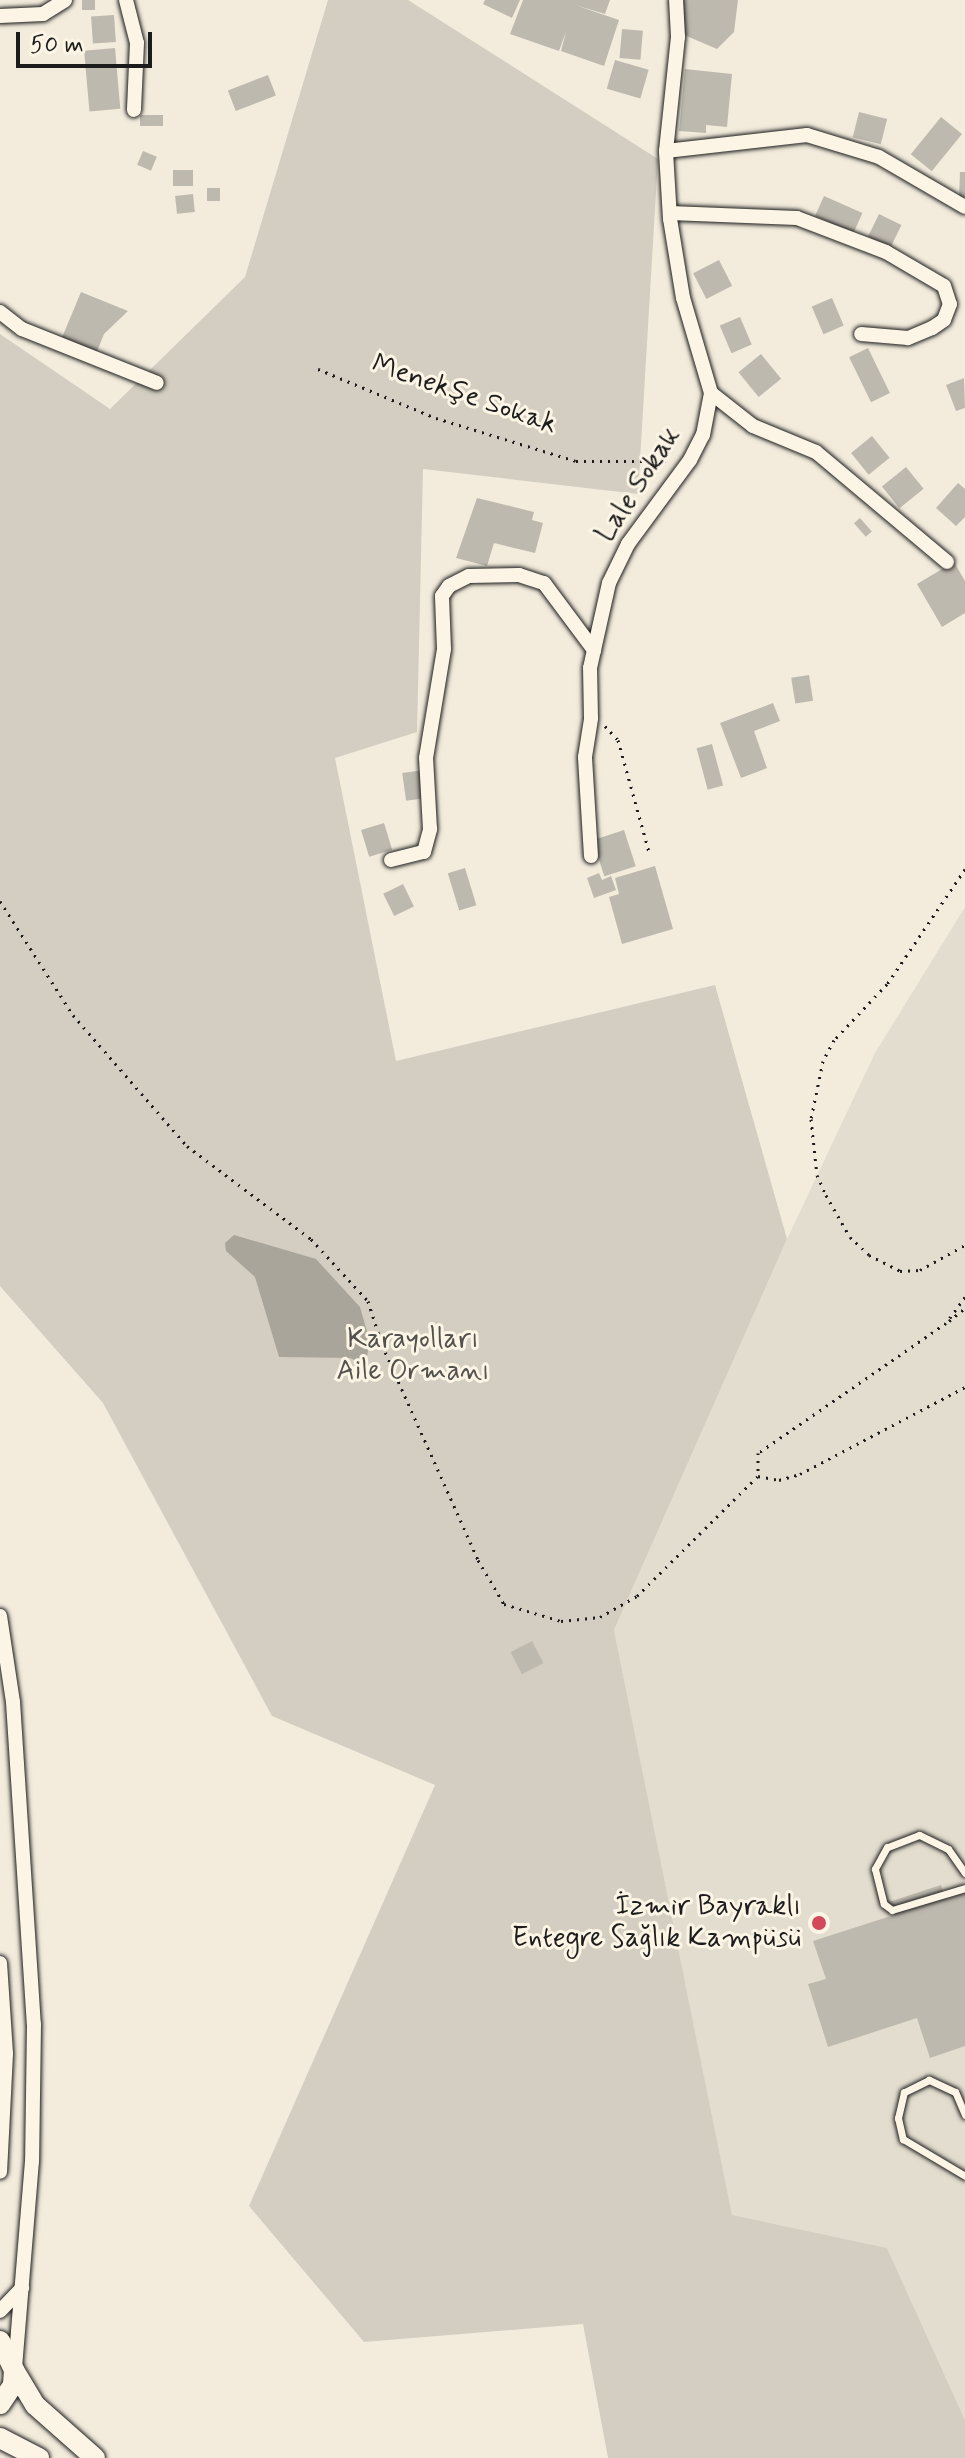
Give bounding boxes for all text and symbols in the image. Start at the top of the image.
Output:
scale bar [20,16,156,66]
text: 50 m [30,30,84,61]
street label: Menekşe Sokak [368,348,560,442]
street label: Lale Sokak [589,421,689,549]
park label: Karayolları Aile Ormanı [336,1323,490,1389]
place label: İzmir Bayraklı Entegre Sağlık Kampüsü [514,1890,801,1956]
marker: İzmir Bayraklı Entegre Sağlık Kampüsü [808,1912,830,1934]

